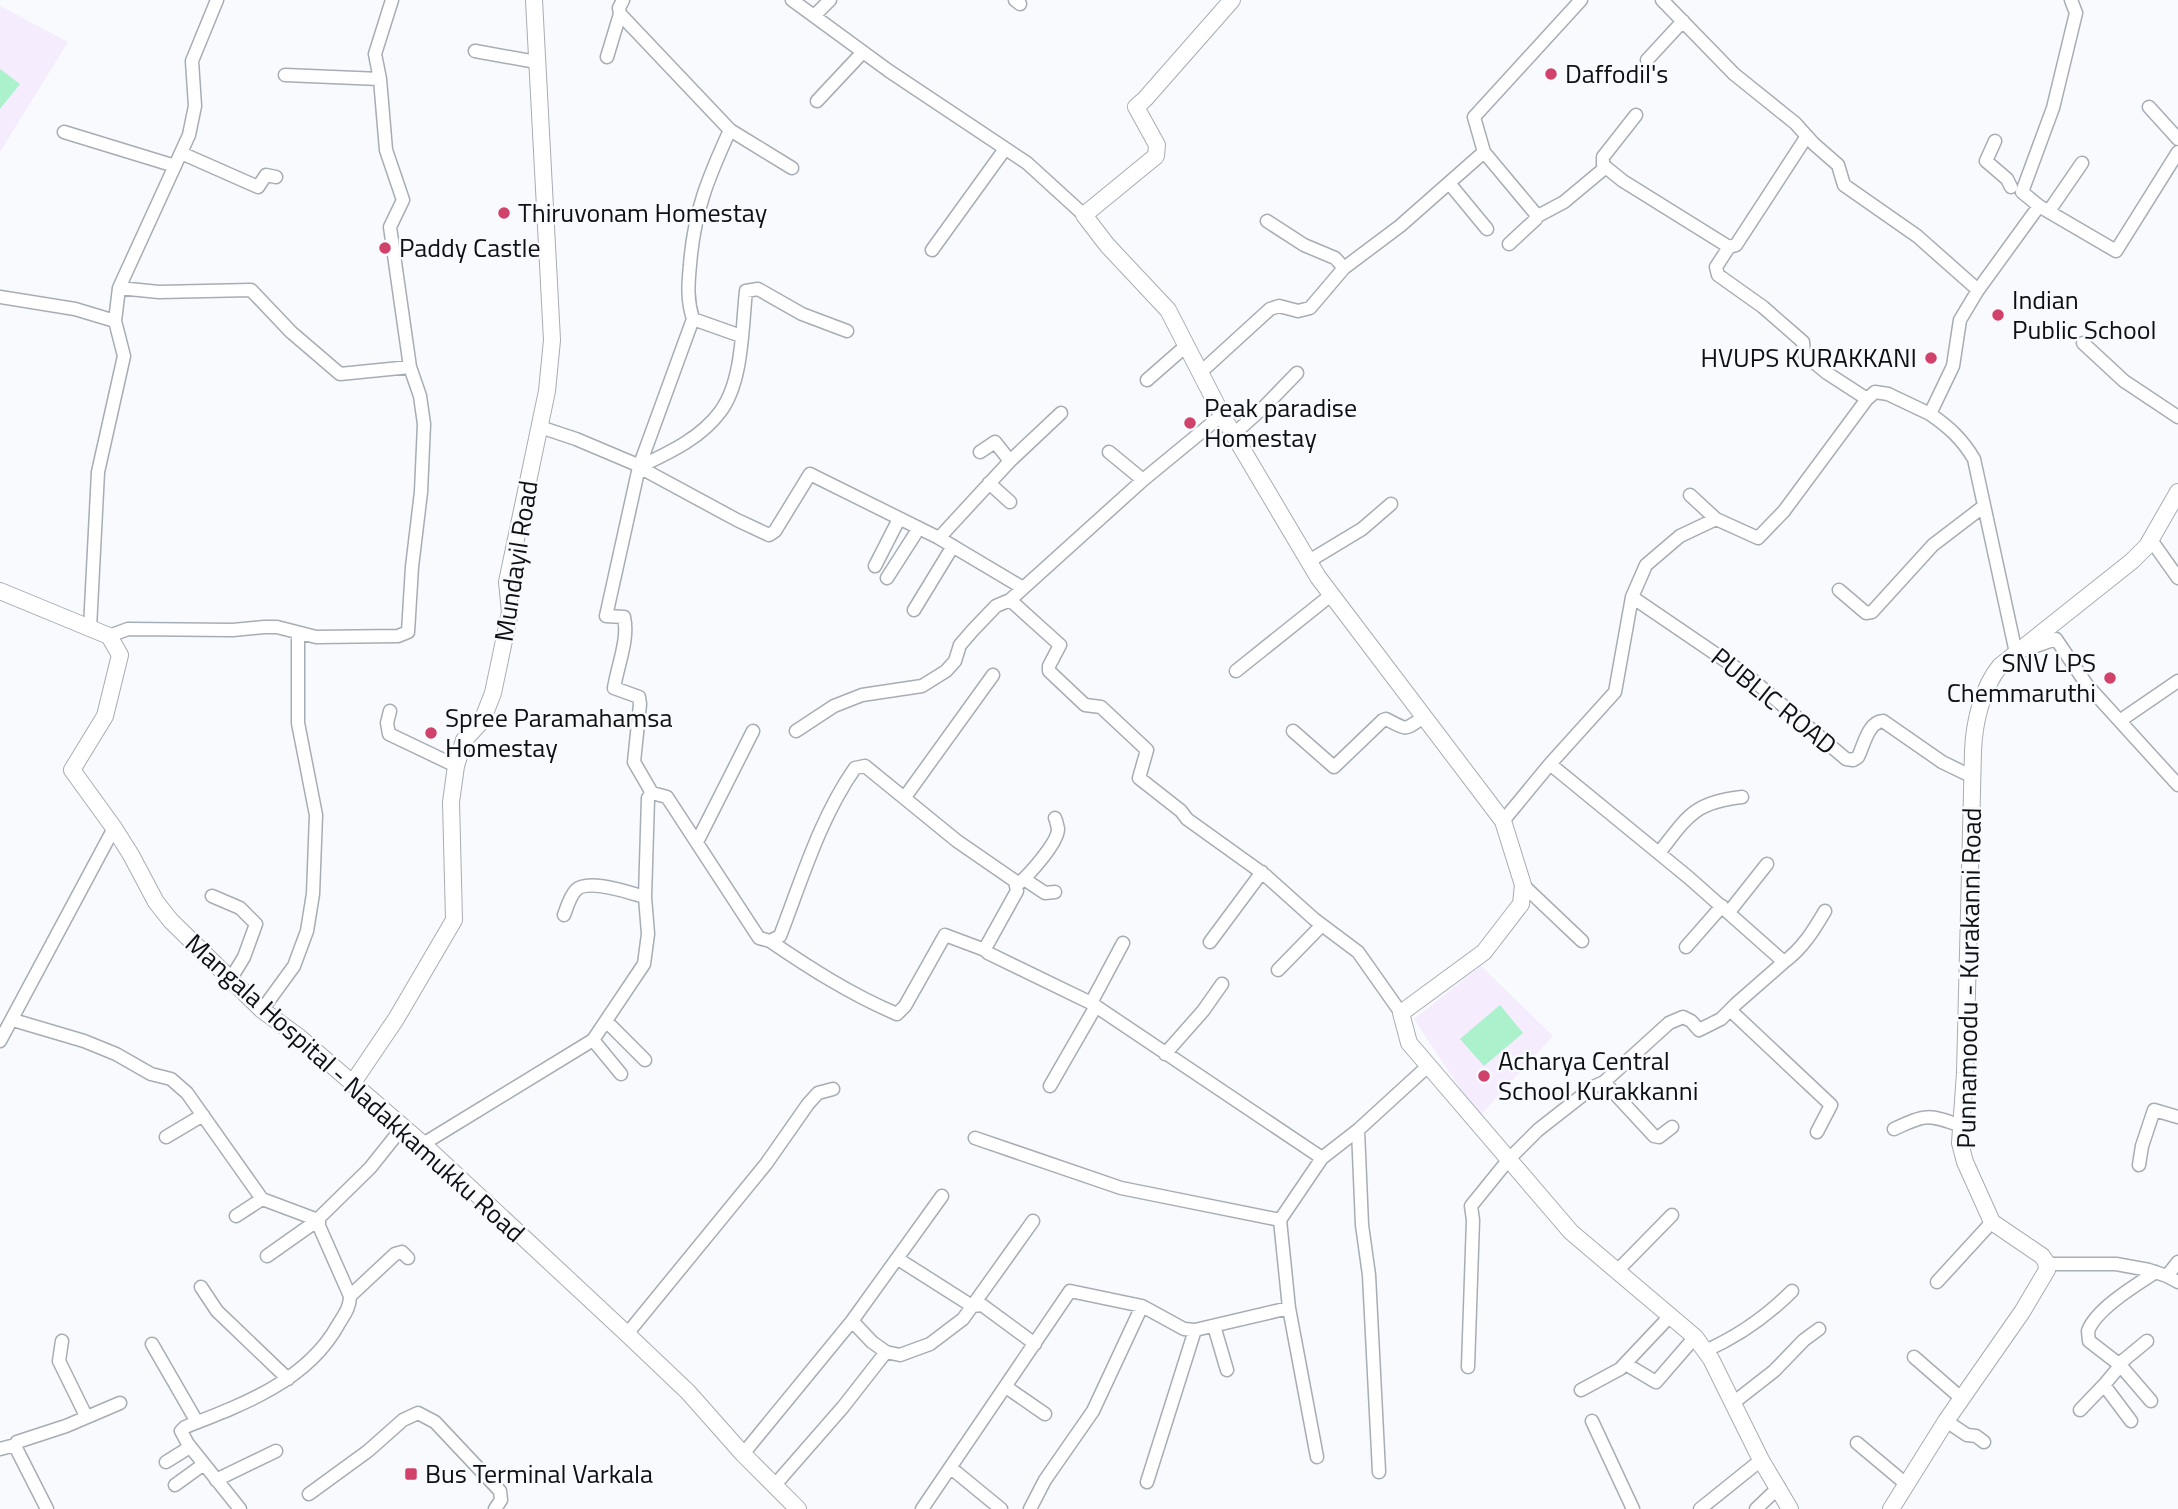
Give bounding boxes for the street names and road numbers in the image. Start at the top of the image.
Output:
street label: Mundayil Road [484,478,547,644]
street label: PUBLIC ROAD [1703,638,1846,764]
street label: Punnamoodu - Kurakanni Road [1946,807,1991,1149]
street label: Mangala Hospital - Nadakkamukku Road [177,924,534,1251]

